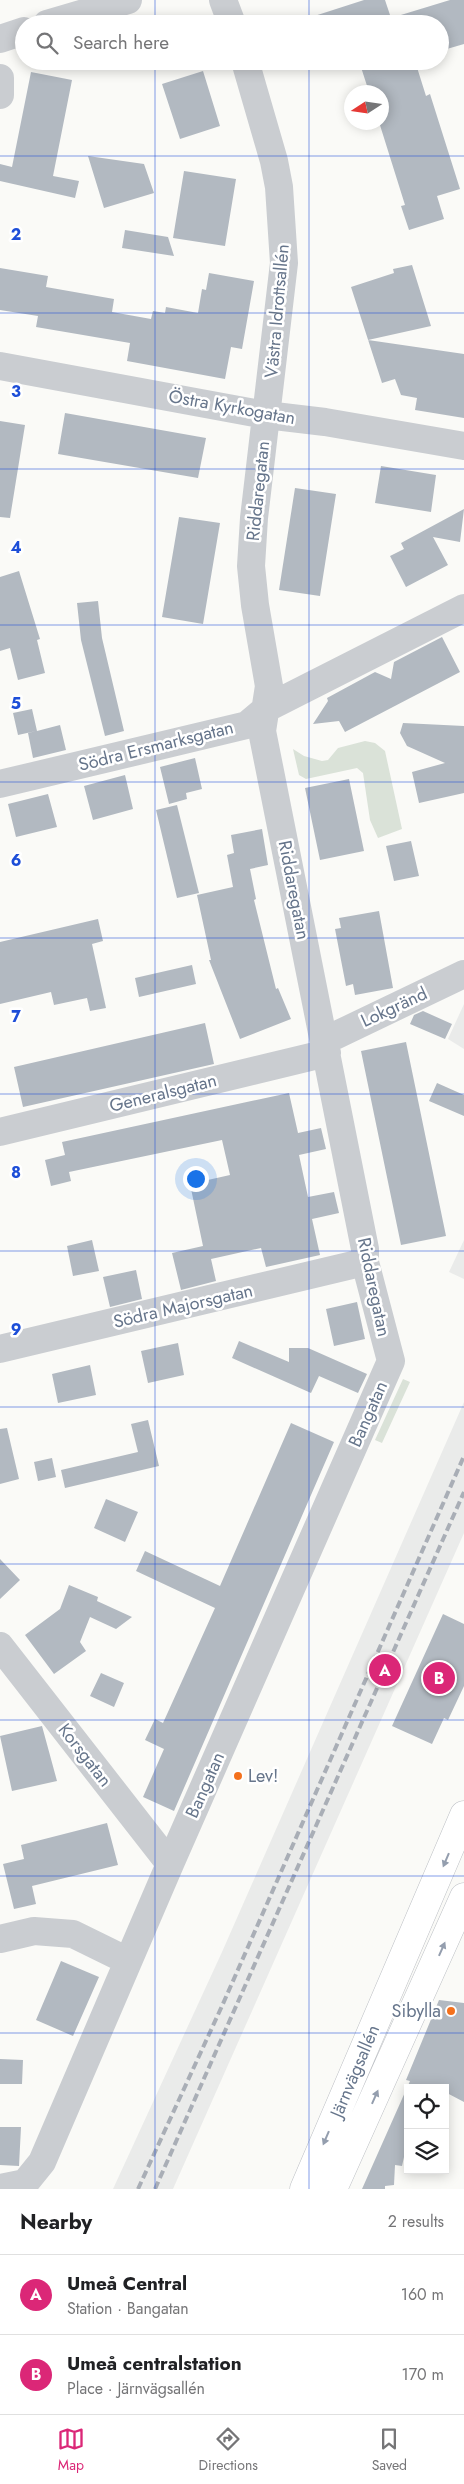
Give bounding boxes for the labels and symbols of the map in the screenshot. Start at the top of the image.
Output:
north arrow [344,85,389,130]
text: 2 [11,223,21,246]
street label: Västra Idrottsallén [258,243,296,379]
text: 3 [11,380,21,403]
street label: Östra Kyrkogatan [167,383,297,431]
street label: Riddaregatan [240,440,276,542]
text: 4 [10,536,22,559]
text: 5 [11,692,21,715]
street label: Södra Ersmarksgatan [76,714,236,778]
street label: Riddaregatan [272,838,316,942]
text: 6 [11,849,21,872]
street label: Lokgränd [357,980,431,1034]
text: 7 [11,1005,21,1028]
street label: Generalsgatan [107,1067,219,1119]
text: 8 [11,1161,21,1184]
your location [183,1166,209,1192]
street label: Riddaregatan [351,1235,397,1339]
street label: Södra Majorsgatan [111,1277,255,1335]
text: 9 [11,1318,21,1341]
street label: Bangatan [342,1377,394,1451]
pin: A [369,1651,401,1689]
pin: B [423,1659,455,1697]
street label: Korsgatan [52,1718,118,1792]
street label: Bangatan [179,1748,231,1822]
place label: Lev! [248,1763,278,1789]
marker: Lev! [232,1770,244,1782]
one-way arrow [441,1853,449,1867]
one-way arrow [438,1942,446,1956]
place label: Sibylla [392,1998,441,2024]
marker: Sibylla [445,2005,457,2017]
street label: Järnvägsallén [323,2021,386,2123]
one-way arrow [371,2090,379,2104]
one-way arrow [321,2131,329,2145]

